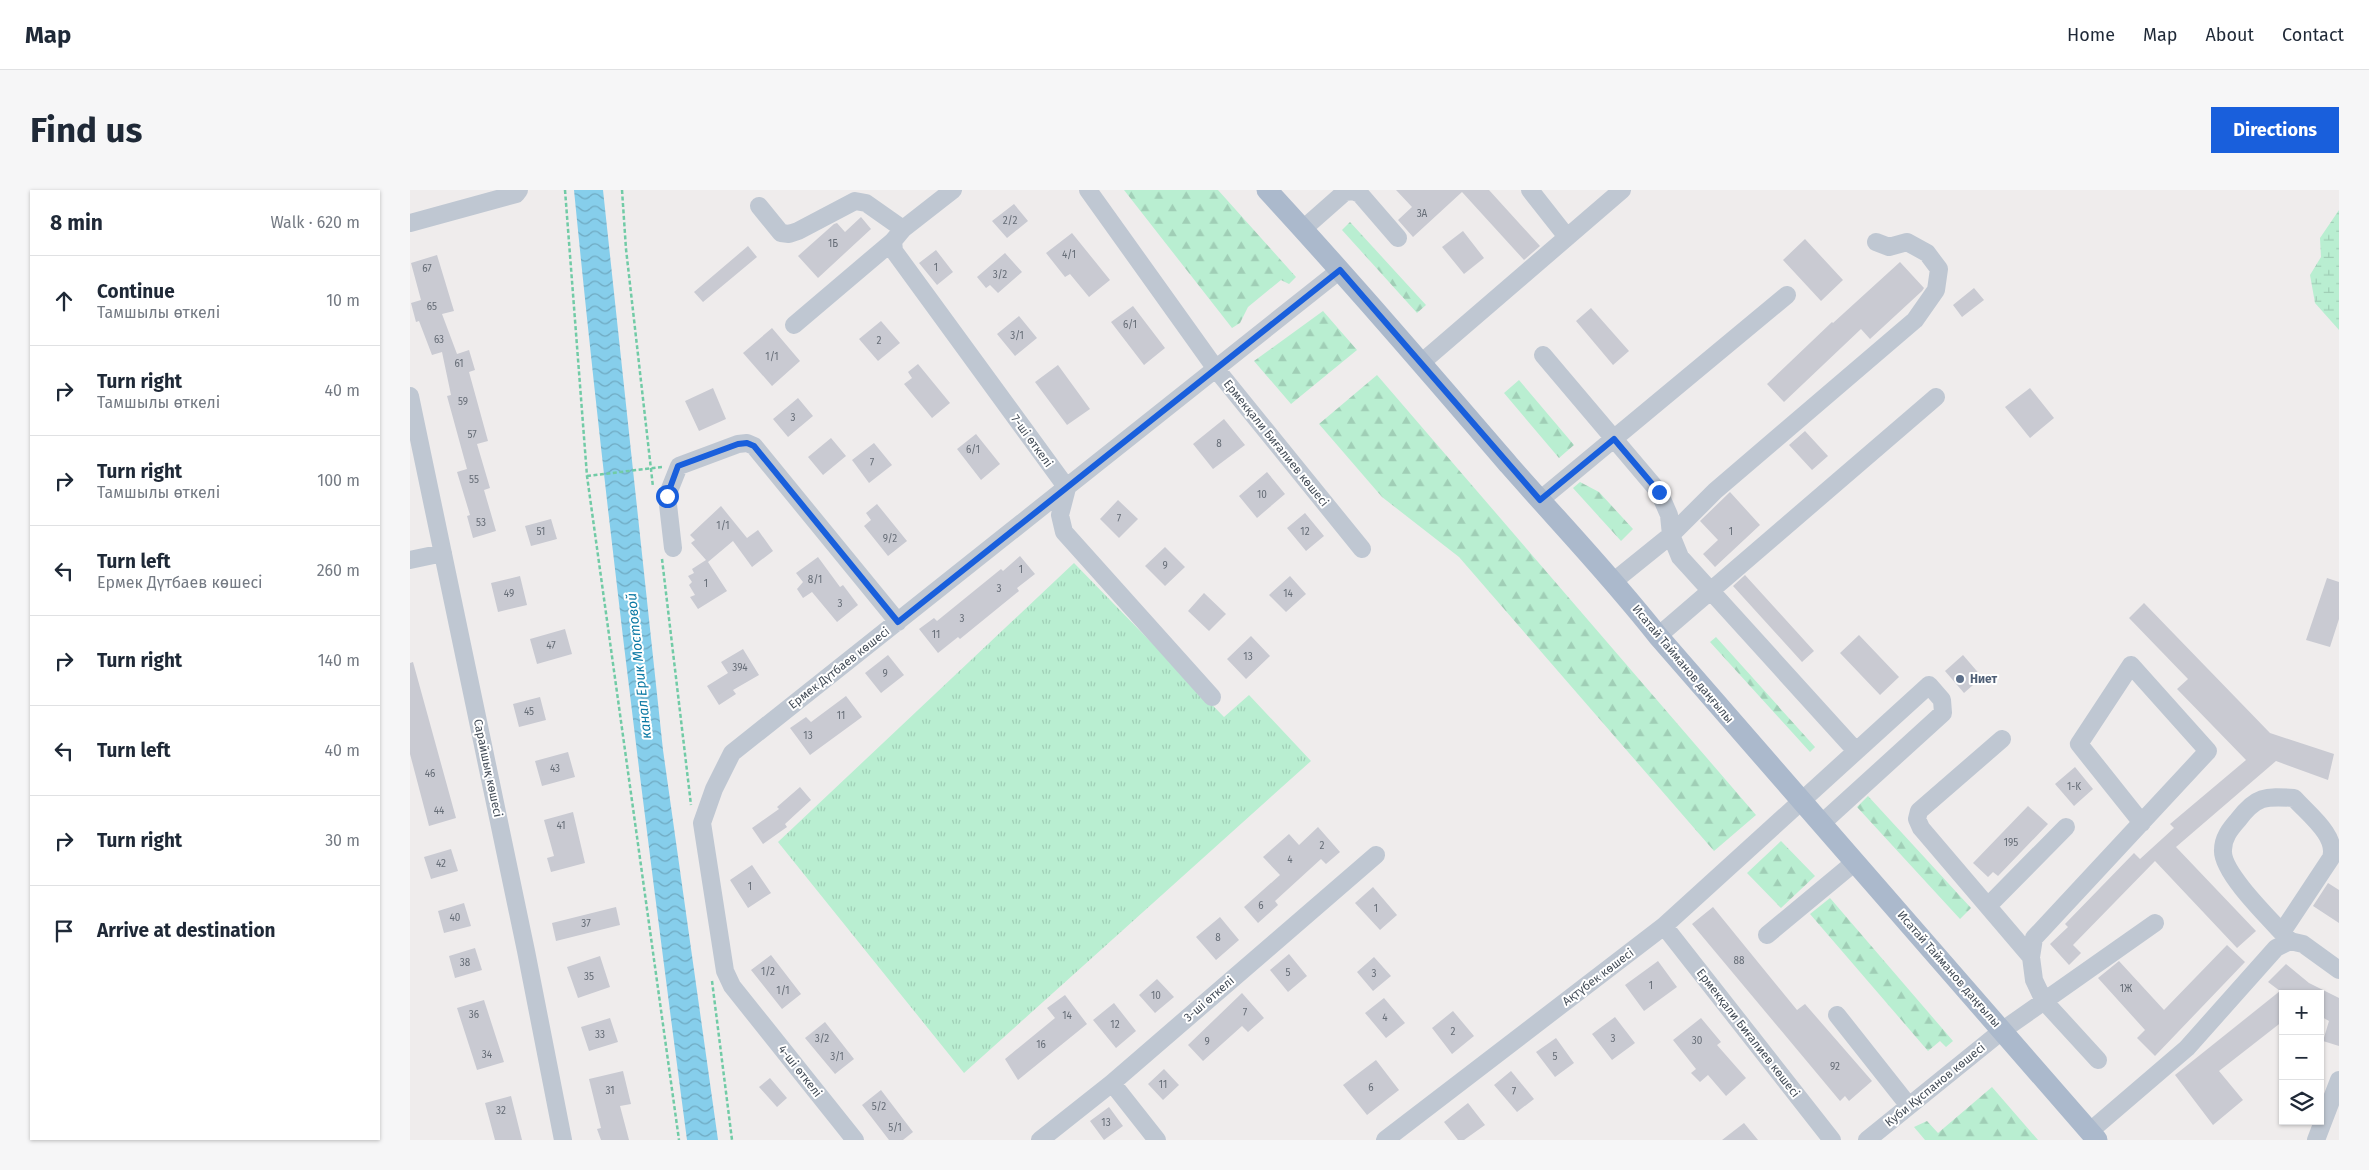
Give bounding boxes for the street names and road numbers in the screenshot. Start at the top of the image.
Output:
street label: Ермекқали Биғалиев көшесі [1221,377,1331,509]
street label: 7-шi өткелi [1008,412,1056,470]
street label: Исатай Тайманов даңғылы [1629,602,1737,726]
street label: Ермек Дүтбаев көшесi [786,624,892,712]
street label: Сарайшық көшесі [471,718,505,818]
street label: Исатай Тайманов даңғылы [1894,908,2004,1030]
street label: Ақтүбек көшесi [1560,946,1636,1008]
street label: Ермекқали Биғалиев көшесі [1694,966,1802,1100]
street label: 3-шi өткелi [1181,973,1237,1025]
street label: Куби Құспанов көшесi [1882,1040,1988,1130]
street label: 4-шi өткелi [775,1042,825,1100]

